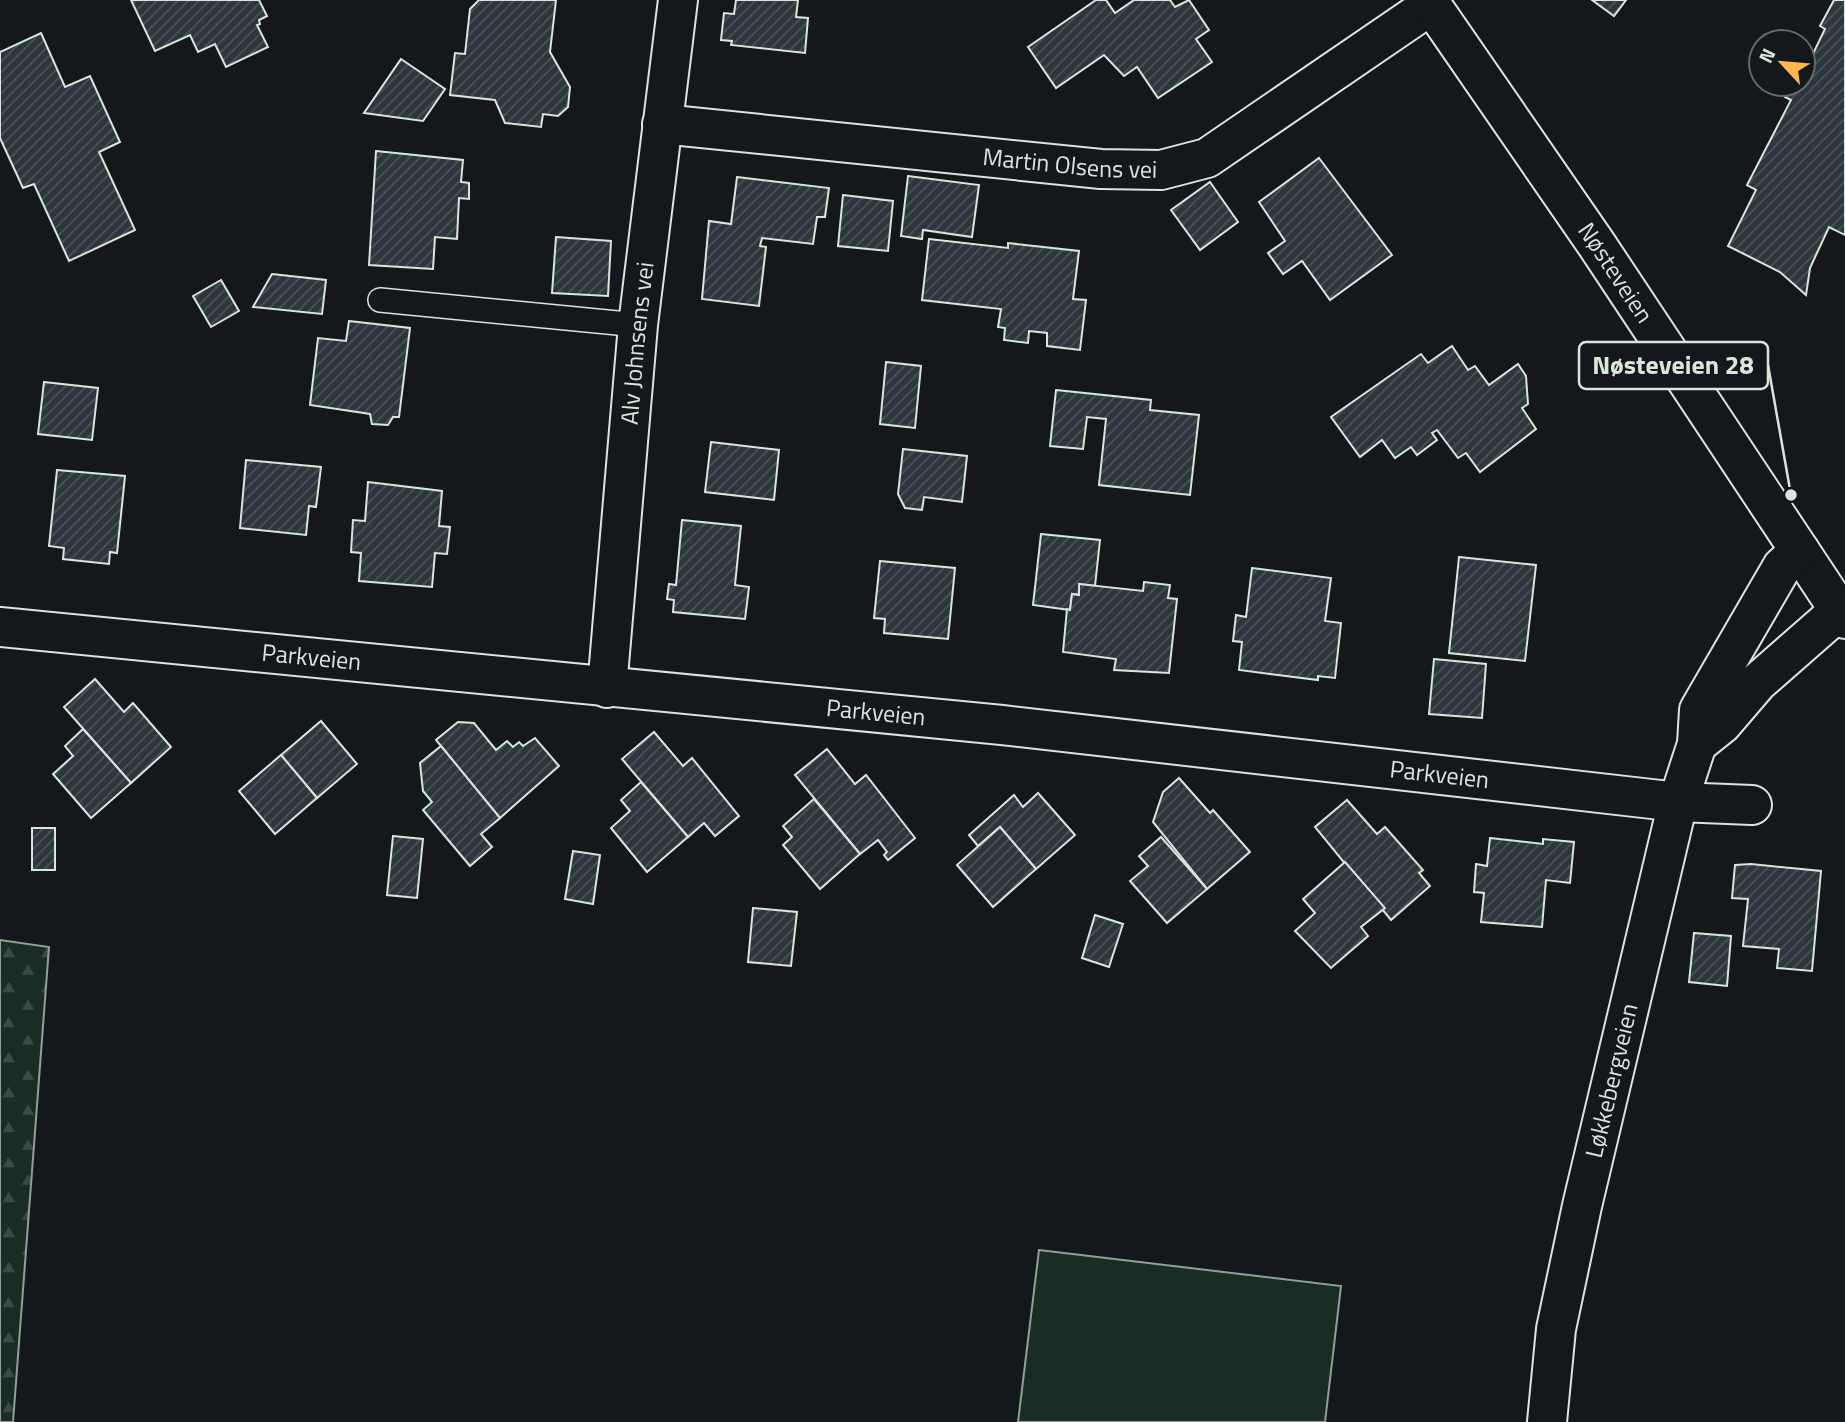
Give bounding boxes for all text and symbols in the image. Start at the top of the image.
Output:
north arrow [1747,28,1817,98]
text: N [1750,43,1782,68]
street label: Martin Olsens vei [981,138,1158,187]
street label: Nøsteveien [1570,215,1663,330]
street label: Alv Johnsens vei [611,260,663,426]
callout: Nøsteveien 28 [1579,342,1768,389]
text: Nøsteveien 28 [1592,345,1754,384]
street label: Parkveien [260,634,363,679]
street label: Parkveien [825,689,927,734]
street label: Parkveien [1388,750,1491,797]
street label: Løkkebergveien [1575,999,1647,1161]

